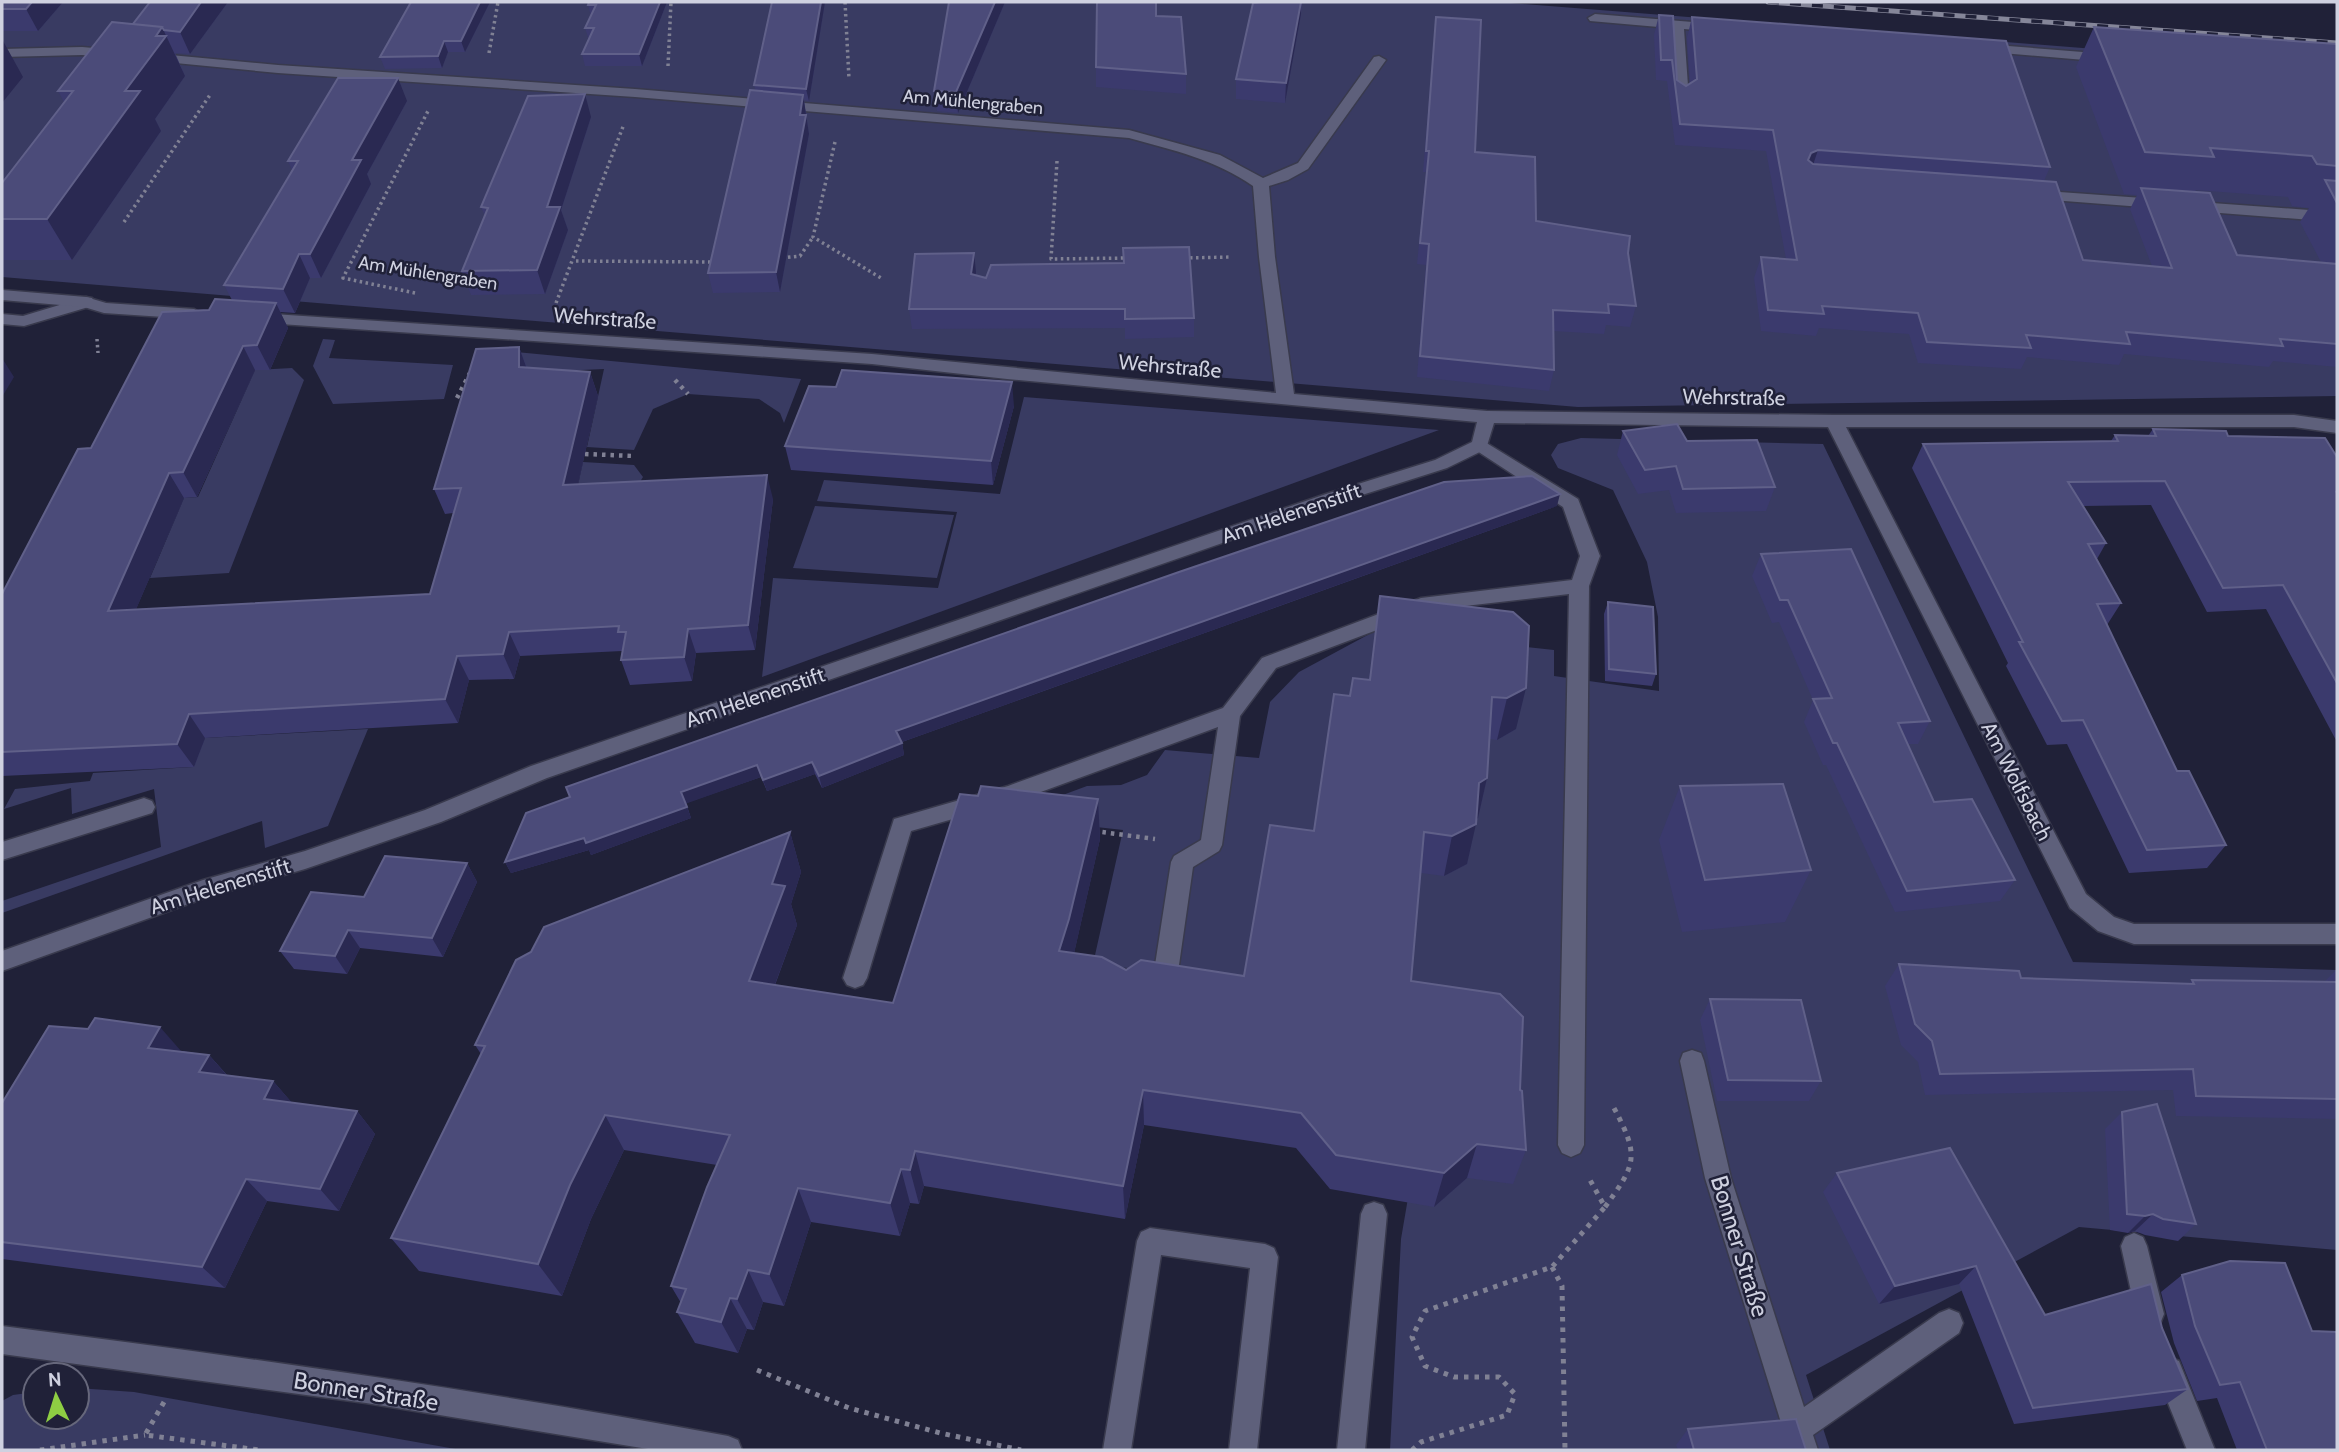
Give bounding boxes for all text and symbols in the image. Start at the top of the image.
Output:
street label: Am Mühlengraben [902,85,1044,119]
street label: Am Mühlengraben [357,251,499,295]
street label: Wehrstraße [553,302,657,334]
street label: Wehrstraße [1118,349,1223,383]
street label: Wehrstraße [1682,384,1786,410]
street label: Am Helenenstift [1218,478,1364,548]
street label: Am Helenenstift [682,662,828,732]
street label: Am Wolfsbach [1976,717,2058,845]
street label: Am Helenenstift [147,853,293,919]
street label: Bonner Straße [1705,1172,1775,1320]
north arrow [21,1361,91,1431]
street label: Bonner Straße [291,1365,441,1417]
text: N [47,1368,62,1391]

